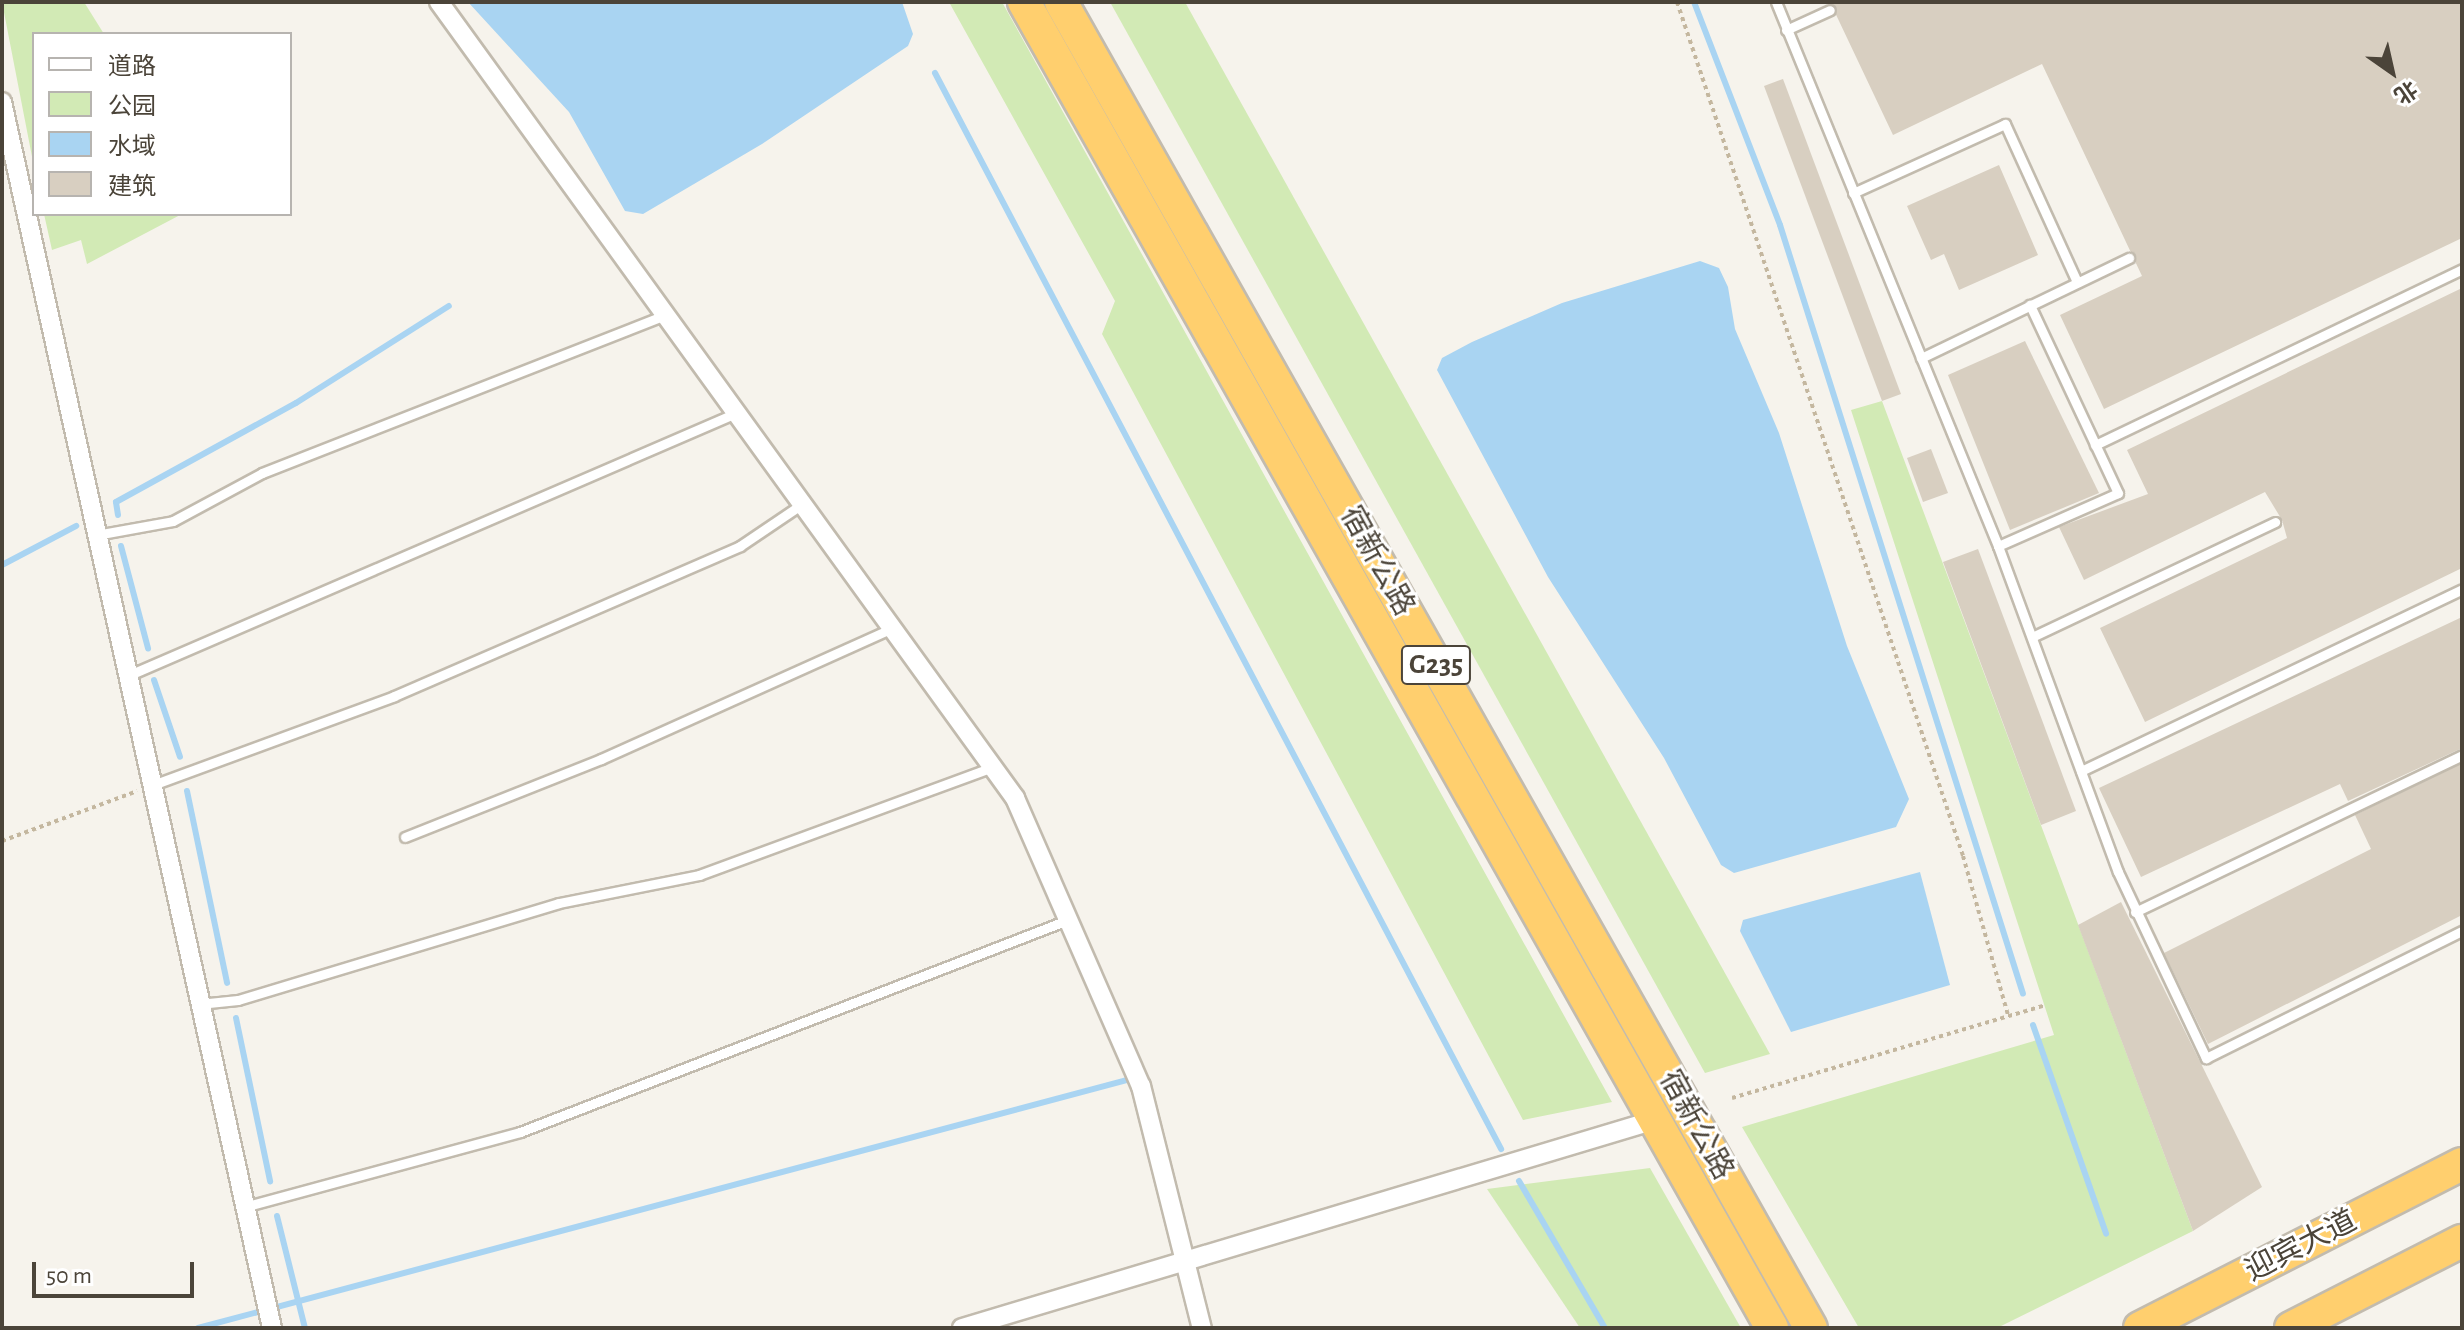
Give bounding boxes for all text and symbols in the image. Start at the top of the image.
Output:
legend [32,32,292,216]
north arrow [2352,32,2432,112]
text: 道路 [108,55,156,79]
text: 北 [2390,77,2421,107]
text: 公园 [108,95,156,119]
text: 水域 [108,135,156,159]
text: 建筑 [108,175,156,199]
street label: 宿新公路 [1332,500,1422,622]
road number: G235 [1400,641,1472,689]
street label: 宿新公路 [1651,1064,1741,1186]
street label: 迎宾大道 [2239,1203,2363,1289]
scale bar [36,1246,198,1296]
text: 50 m [46,1264,92,1288]

